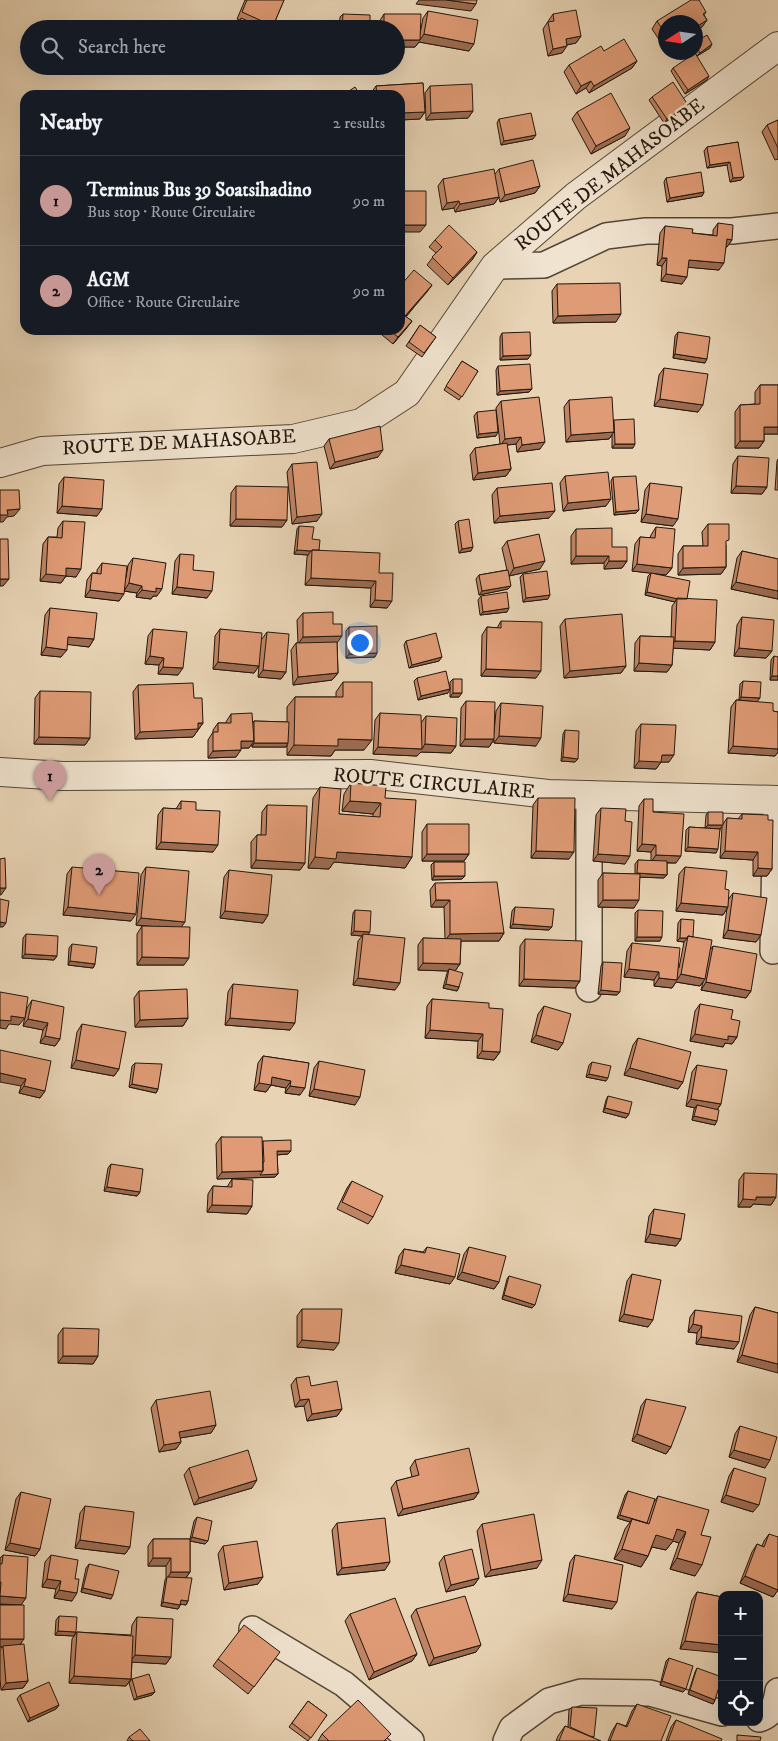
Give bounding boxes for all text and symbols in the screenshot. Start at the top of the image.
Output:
north arrow [658,15,703,60]
search box [20,20,405,75]
icon: search [38,34,66,62]
text: Search here [78,36,166,59]
street label: ROUTE DE MAHASOABE [510,93,710,257]
text: Nearby [40,110,102,136]
text: 2 results [333,113,385,133]
text: Terminus Bus 39 Soatsihadino [87,179,311,202]
text: 1 [53,191,59,211]
text: 90 m [353,191,385,211]
text: Bus stop · Route Circulaire [87,202,255,222]
text: AGM [87,269,130,292]
text: 2 [52,281,60,301]
text: 90 m [353,281,385,301]
text: Office · Route Circulaire [87,292,240,312]
street label: ROUTE DE MAHASOABE [62,424,296,462]
your location [347,630,373,656]
pin: 1 [34,760,66,801]
street label: ROUTE CIRCULAIRE [332,763,536,805]
pin: 2 [83,854,115,895]
map controls [718,1591,763,1726]
button: + [718,1591,763,1636]
button: − [718,1636,763,1681]
button: locate [718,1681,763,1726]

